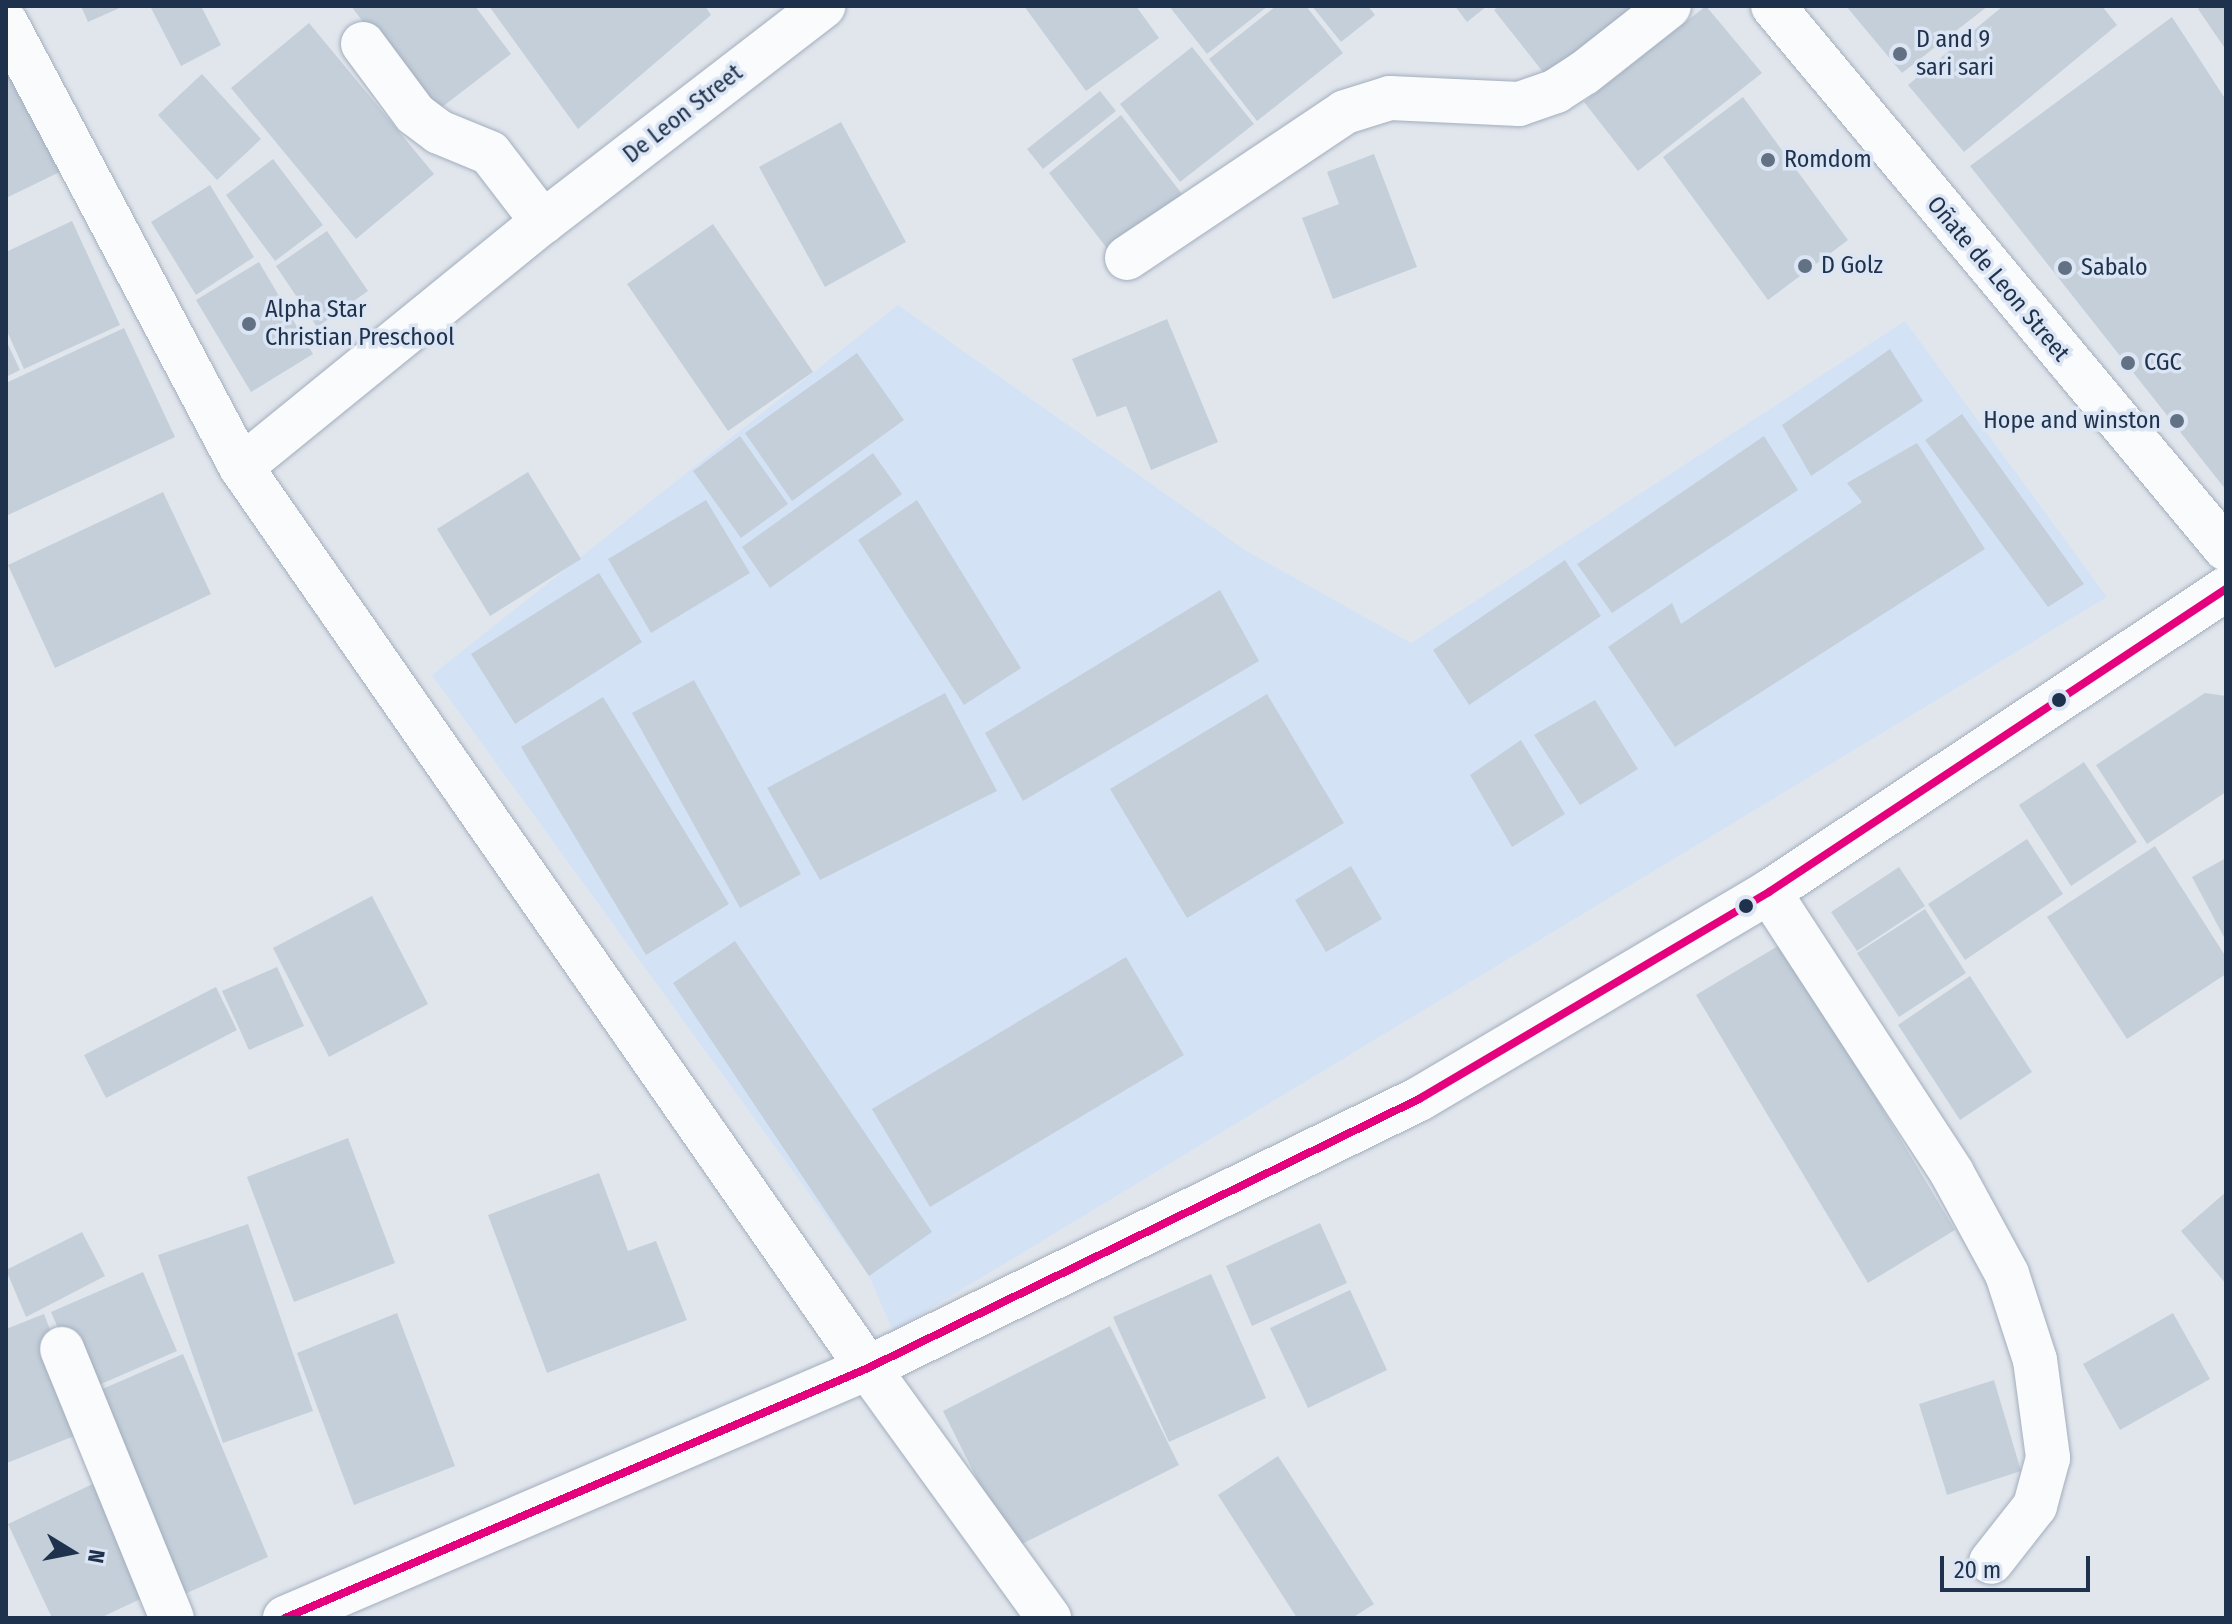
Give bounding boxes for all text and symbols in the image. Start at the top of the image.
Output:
place label: D and 9 sari sari [1916,26,1994,82]
marker: D and 9 sari sari [1891,45,1909,63]
street label: De Leon Street [618,59,748,169]
place label: Romdom [1784,146,1872,174]
marker: Romdom [1759,151,1777,169]
street label: Oñate de Leon Street [1921,191,2075,367]
place label: D Golz [1821,252,1883,280]
place label: Sabalo [2081,254,2148,282]
marker: D Golz [1796,257,1814,275]
marker: Sabalo [2056,259,2074,277]
place label: Alpha Star Christian Preschool [265,296,455,352]
marker: Alpha Star Christian Preschool [240,315,258,333]
place label: CGC [2144,349,2182,377]
marker: CGC [2119,354,2137,372]
place label: Hope and winston [1983,407,2161,435]
marker: Hope and winston [2168,412,2186,430]
unlabelled marker [2051,692,2067,708]
unlabelled marker [1738,898,1754,914]
north arrow [32,1512,112,1592]
scale bar [1944,1540,2094,1590]
text: N [82,1547,111,1565]
text: 20 m [1954,1556,2001,1584]

